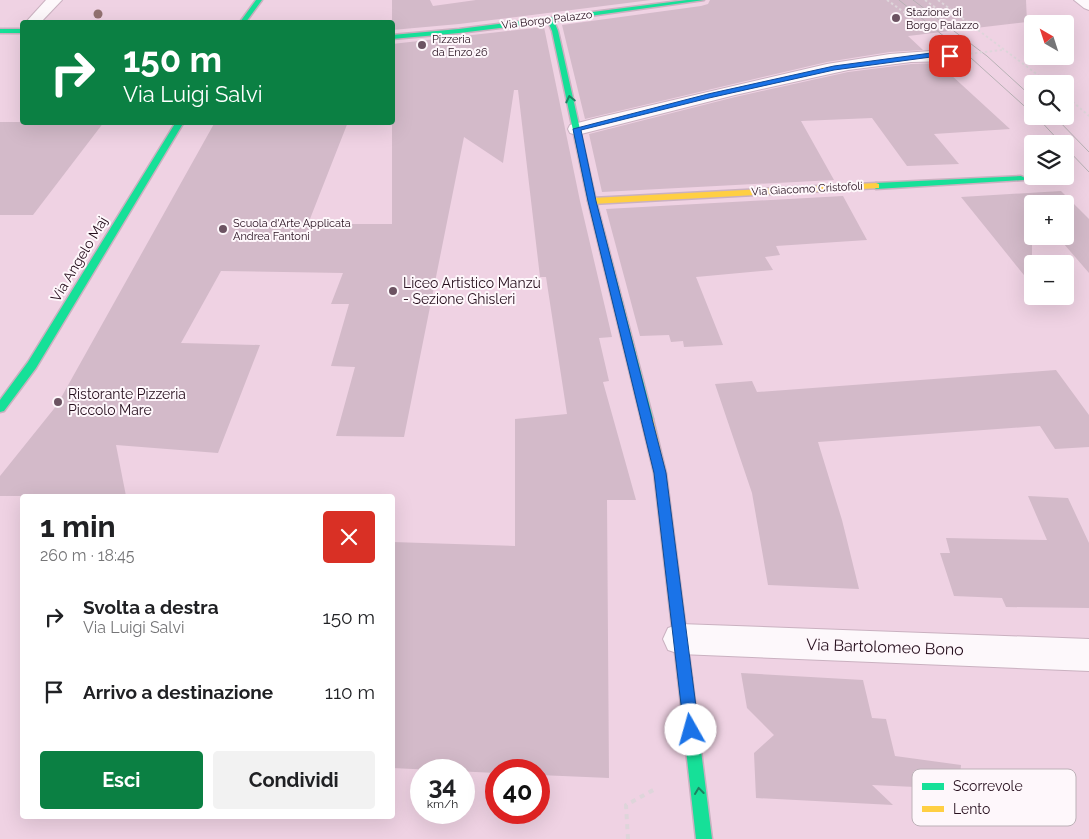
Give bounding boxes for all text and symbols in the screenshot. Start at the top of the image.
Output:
place label: Stazione di Borgo Palazzo [906,6,979,32]
street label: Via Borgo Palazzo [501,8,594,32]
marker: Stazione di Borgo Palazzo [890,12,902,24]
north arrow [1024,15,1074,65]
map controls [1024,15,1074,305]
place label: Pizzeria da Enzo 26 [432,33,488,59]
pin [929,35,971,77]
text: 150 m [123,39,222,80]
marker: Pizzeria da Enzo 26 [416,39,428,51]
icon: right [40,40,105,105]
icon: arrive [936,42,964,70]
button: search [1024,75,1074,125]
text: Via Luigi Salvi [123,81,262,107]
one-way arrow [565,94,576,103]
button: layers [1024,135,1074,185]
street label: Via Giacomo Cristofoli [751,180,863,198]
button: + [1024,195,1074,245]
street label: Via Angelo Maj [47,214,111,304]
place label: Scuola d'Arte Applicata Andrea Fantoni [233,217,351,243]
marker: Scuola d'Arte Applicata Andrea Fantoni [217,223,229,235]
button: − [1024,255,1074,305]
place label: Liceo Artistico Manzù - Sezione Ghisleri [403,275,541,307]
marker: Liceo Artistico Manzù - Sezione Ghisleri [387,285,399,297]
place label: Ristorante Pizzeria Piccolo Mare [68,386,186,418]
marker: Ristorante Pizzeria Piccolo Mare [52,396,64,408]
text: 1 min [40,509,116,544]
button: close [323,511,375,563]
text: 260 m · 18:45 [40,546,135,565]
text: Svolta a destra [83,596,219,618]
icon: right [40,603,68,631]
text: 150 m [323,606,375,628]
text: Via Luigi Salvi [83,618,184,637]
street label: Via Bartolomeo Bono [806,635,964,659]
icon: arrive [40,678,68,706]
text: Arrivo a destinazione [83,681,273,703]
text: 110 m [325,681,375,703]
position arrow [664,703,716,755]
button: Esci [40,751,203,809]
button: Condividi [213,751,375,809]
speed limit sign: 40 [485,759,550,824]
legend [912,769,1076,826]
text: 34 [428,770,457,800]
text: Scorrevole [953,778,1023,794]
one-way arrow [694,786,705,794]
text: km/h [427,797,458,811]
text: Lento [953,801,990,817]

